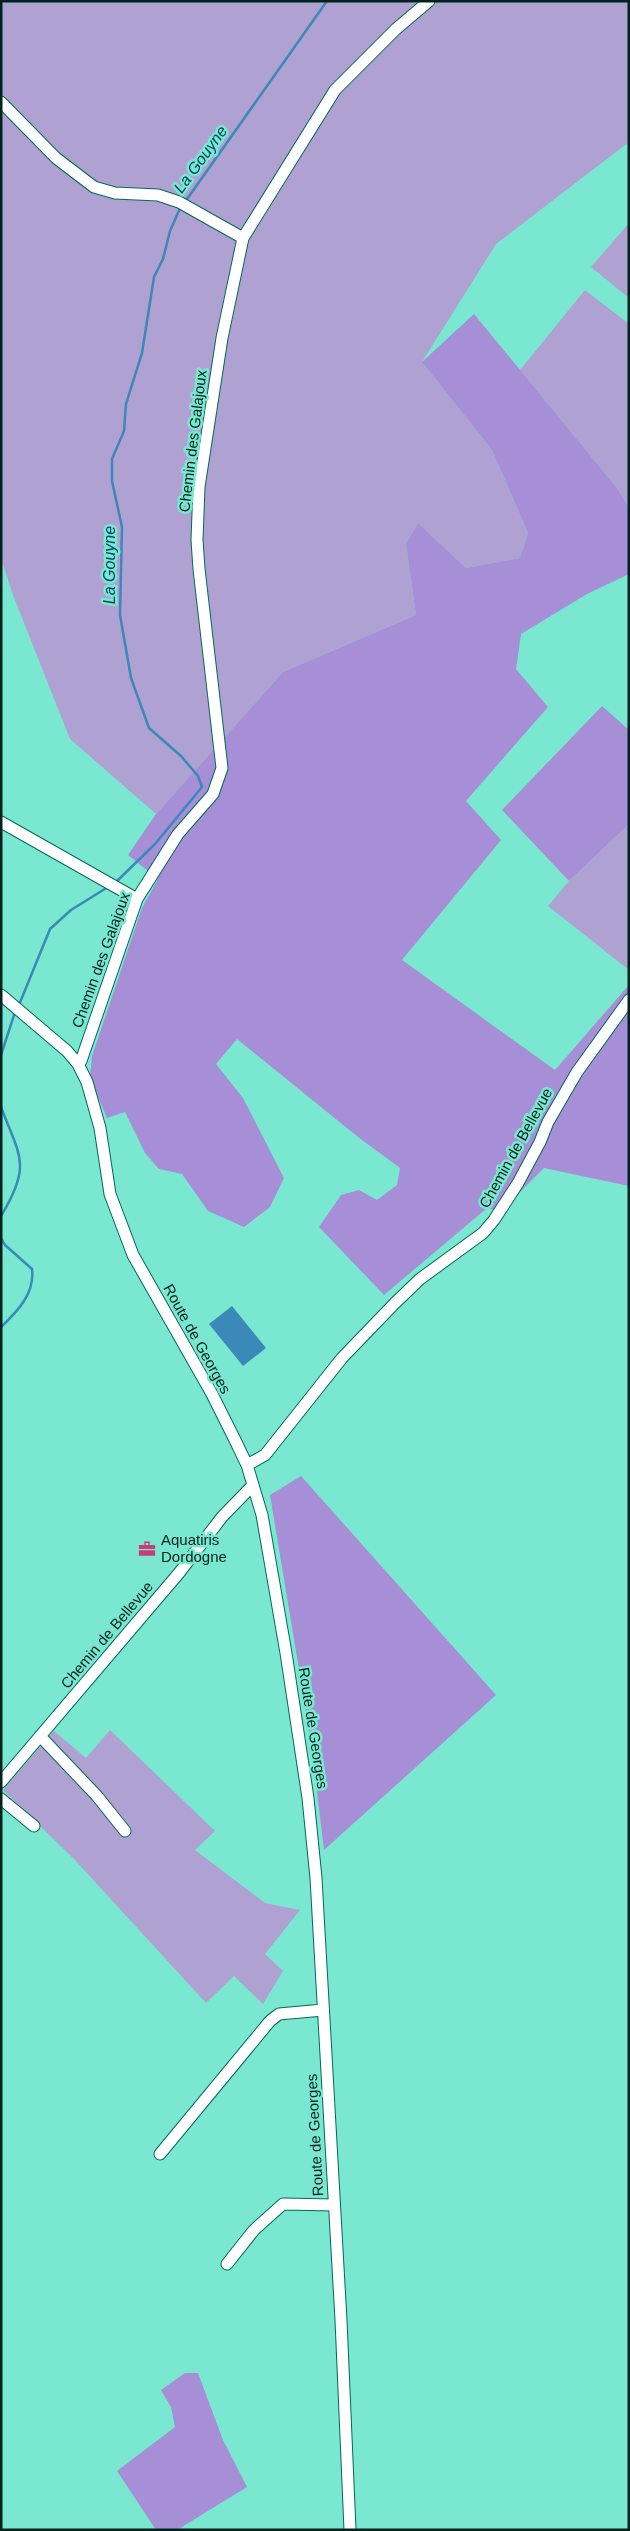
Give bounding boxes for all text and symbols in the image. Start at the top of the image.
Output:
water label: La Gouyne [171,123,230,196]
street label: Chemin des Galajoux [175,368,210,513]
water label: La Gouyne [101,526,118,604]
street label: Chemin des Galajoux [68,889,133,1030]
street label: Chemin de Bellevue [476,1085,556,1211]
street label: Route de Georges [160,1281,235,1396]
place label: Aquatiris Dordogne [161,1531,227,1565]
office icon: Aquatiris Dordogne [137,1539,157,1559]
street label: Chemin de Bellevue [57,1578,156,1692]
street label: Route de Georges [296,1666,331,1790]
street label: Route de Georges [303,2073,326,2197]

